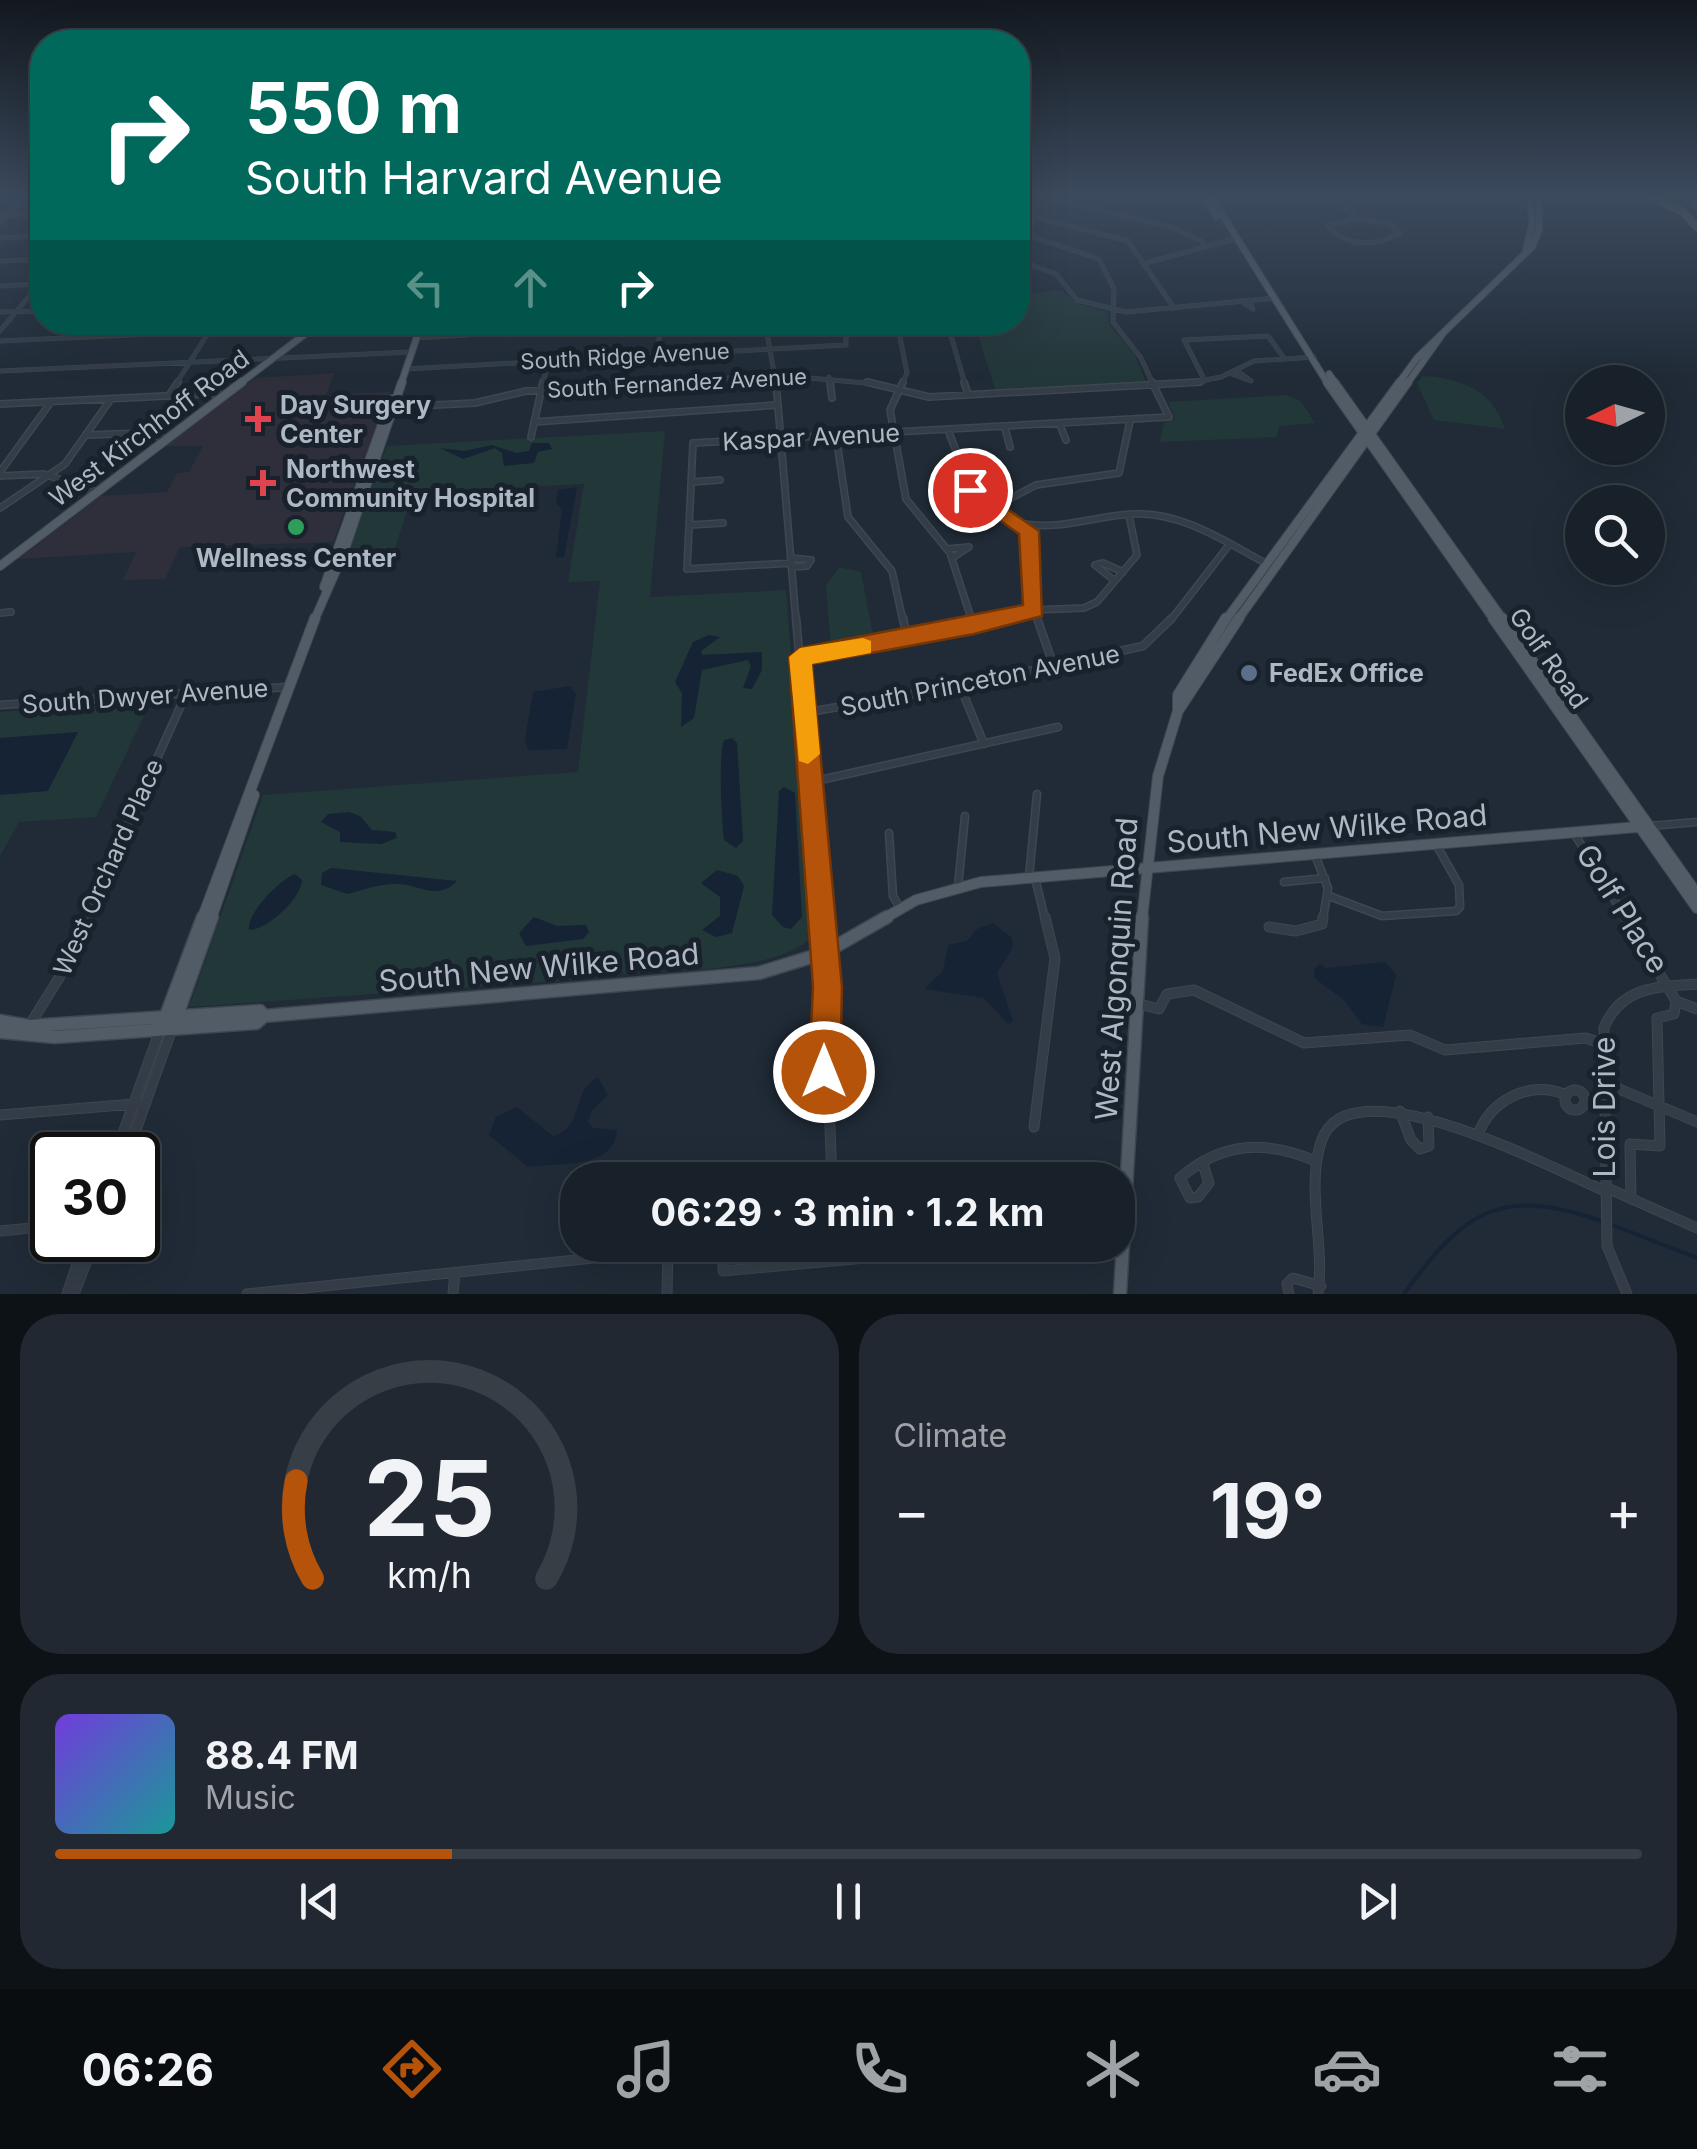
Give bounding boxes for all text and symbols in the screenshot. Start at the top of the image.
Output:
text: 550 m [245,65,462,150]
icon: right [80,70,210,200]
text: South Harvard Avenue [245,150,723,205]
icon: left [398,260,453,315]
icon: ahead [503,260,558,315]
icon: right [608,260,663,315]
street label: South Ridge Avenue [520,338,730,374]
street label: West Kirchhoff Road [43,343,255,513]
street label: South Fernandez Avenue [546,363,808,403]
north arrow [1565,365,1665,465]
map controls [1565,365,1665,585]
place label: Day Surgery Center [280,390,431,449]
marker: Day Surgery Center [245,406,271,432]
street label: Kaspar Avenue [721,417,901,457]
pin [928,448,1013,533]
place label: Northwest Community Hospital [286,454,535,513]
icon: arrive [943,463,998,518]
marker: Northwest Community Hospital [250,470,276,496]
button: search [1565,485,1665,585]
marker: Wellness Center [285,516,307,538]
place label: Wellness Center [196,543,396,573]
street label: Golf Road [1503,602,1595,714]
street label: South Princeton Avenue [838,638,1122,722]
place label: FedEx Office [1269,658,1424,688]
marker: FedEx Office [1238,662,1260,684]
street label: South Dwyer Avenue [21,672,269,720]
street label: West Orchard Place [47,754,169,980]
street label: South New Wilke Road [1165,796,1489,860]
street label: West Algonquin Road [1087,816,1145,1122]
street label: Golf Place [1569,837,1677,980]
street label: South New Wilke Road [377,935,701,999]
position arrow [772,1020,876,1124]
street label: Lois Drive [1586,1037,1622,1177]
speed limit sign: 30 [30,1132,160,1262]
text: 06:29 · 3 min · 1.2 km [651,1189,1044,1235]
text: Climate [894,1416,1007,1455]
text: 25 [363,1435,495,1561]
text: 19° [1210,1465,1326,1556]
text: − [894,1478,930,1544]
text: + [1606,1478,1642,1544]
text: km/h [387,1553,472,1597]
text: 88.4 FM [205,1732,359,1778]
text: Music [205,1778,296,1817]
icon: previous [292,1874,347,1929]
icon: pause [821,1874,876,1929]
icon: next [1350,1874,1405,1929]
icon: directions [377,2034,447,2104]
icon: music [611,2034,681,2104]
icon: phone [845,2034,915,2104]
icon: climate [1078,2034,1148,2104]
icon: car [1312,2034,1382,2104]
icon: filters [1545,2034,1615,2104]
text: 06:26 [82,2042,214,2097]

